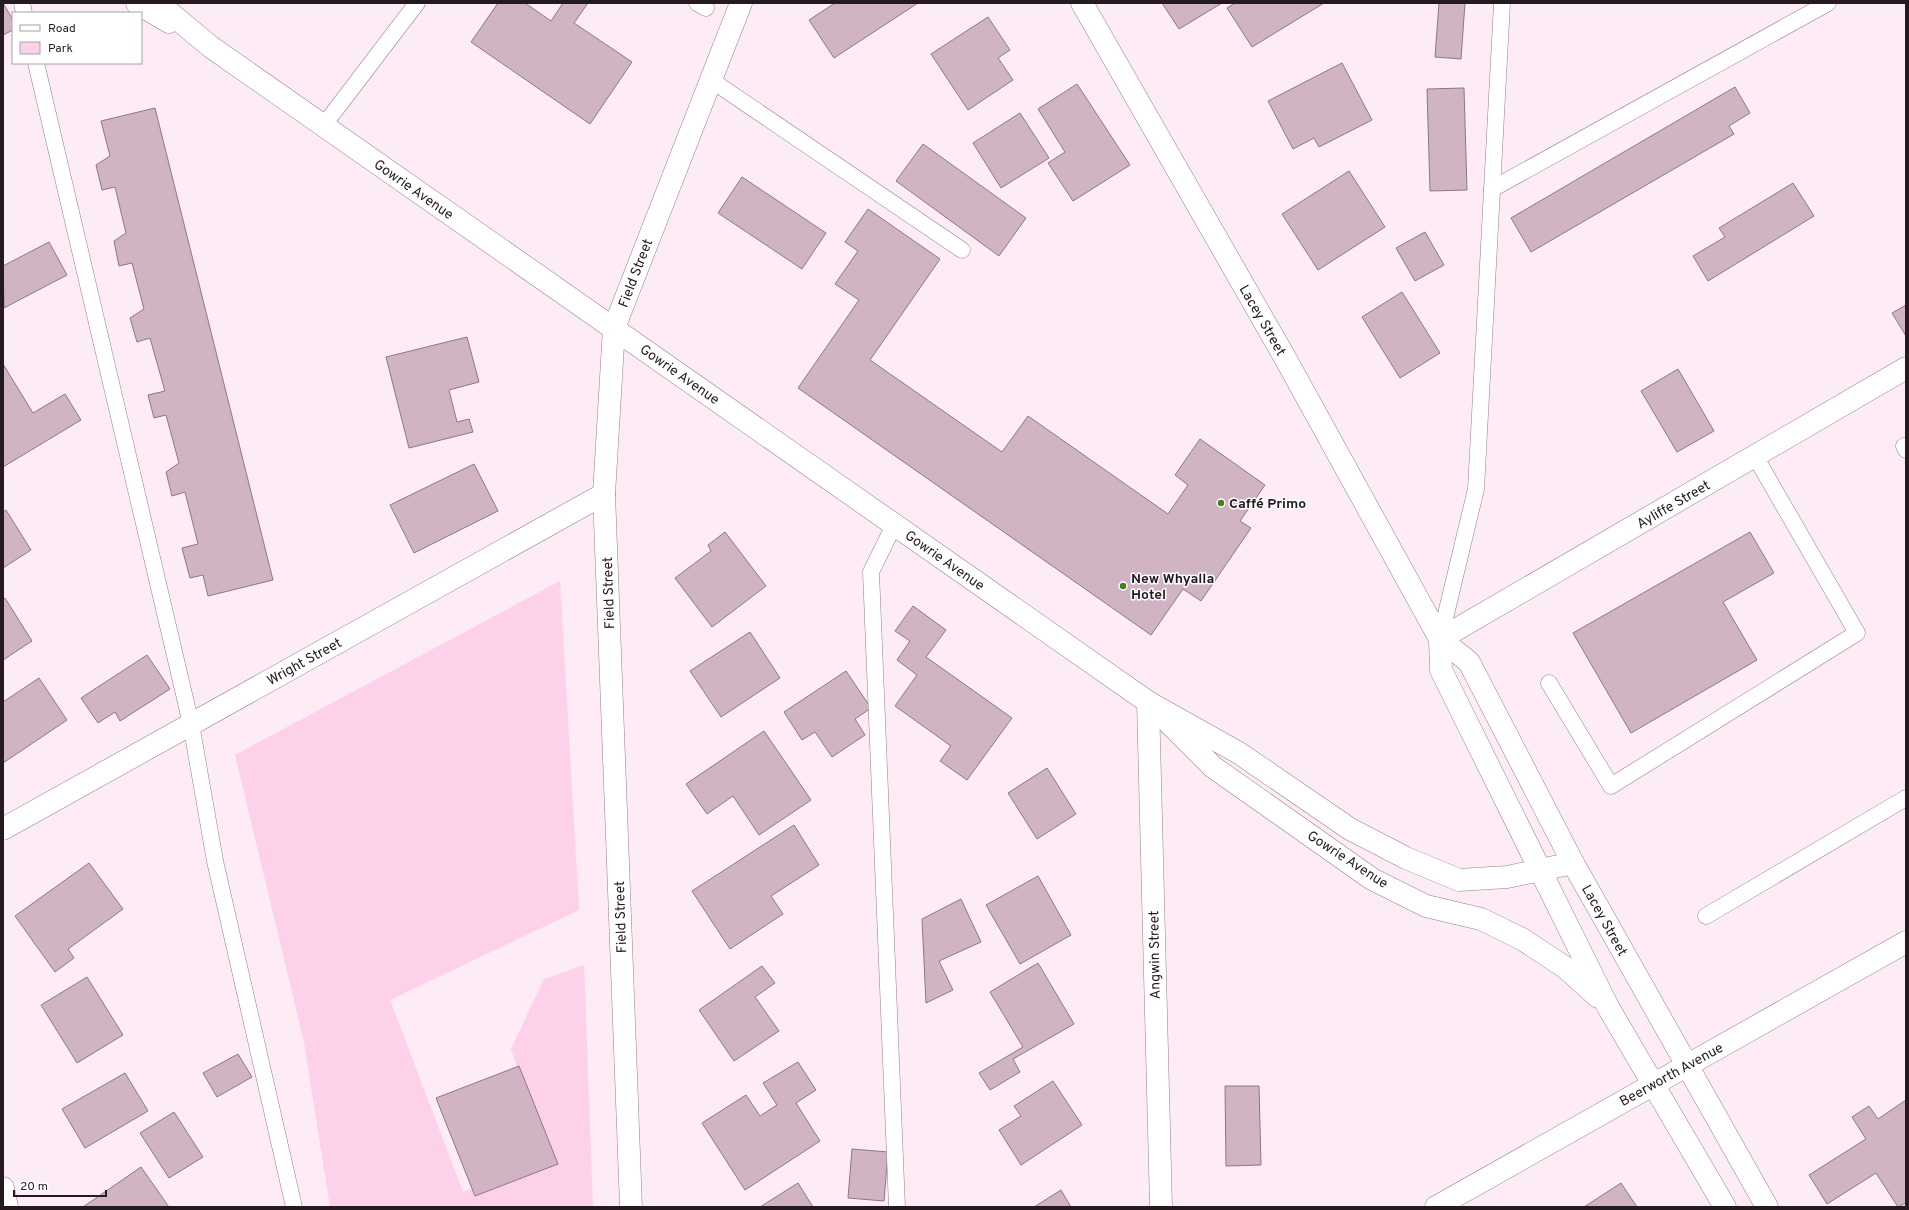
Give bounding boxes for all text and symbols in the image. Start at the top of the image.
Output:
legend [12,12,142,64]
text: Road [48,21,76,37]
text: Park [48,41,73,57]
street label: Gowrie Avenue [370,157,456,224]
street label: Field Street [616,237,657,310]
street label: Lacey Street [1235,282,1289,359]
street label: Gowrie Avenue [636,342,722,409]
street label: Ayliffe Street [1634,477,1714,533]
place label: Caffé Primo [1229,496,1306,513]
marker: Caffé Primo [1216,498,1226,508]
street label: Gowrie Avenue [901,528,987,595]
street label: Field Street [600,557,619,629]
place label: New Whyalla Hotel [1131,571,1214,604]
marker: New Whyalla Hotel [1118,581,1128,591]
street label: Wright Street [264,635,345,690]
street label: Gowrie Avenue [1303,828,1391,893]
street label: Field Street [612,881,631,953]
street label: Lacey Street [1577,882,1630,959]
street label: Angwin Street [1146,910,1165,999]
street label: Beerworth Avenue [1617,1040,1727,1111]
scale bar [14,1172,106,1198]
text: 20 m [20,1179,48,1195]

